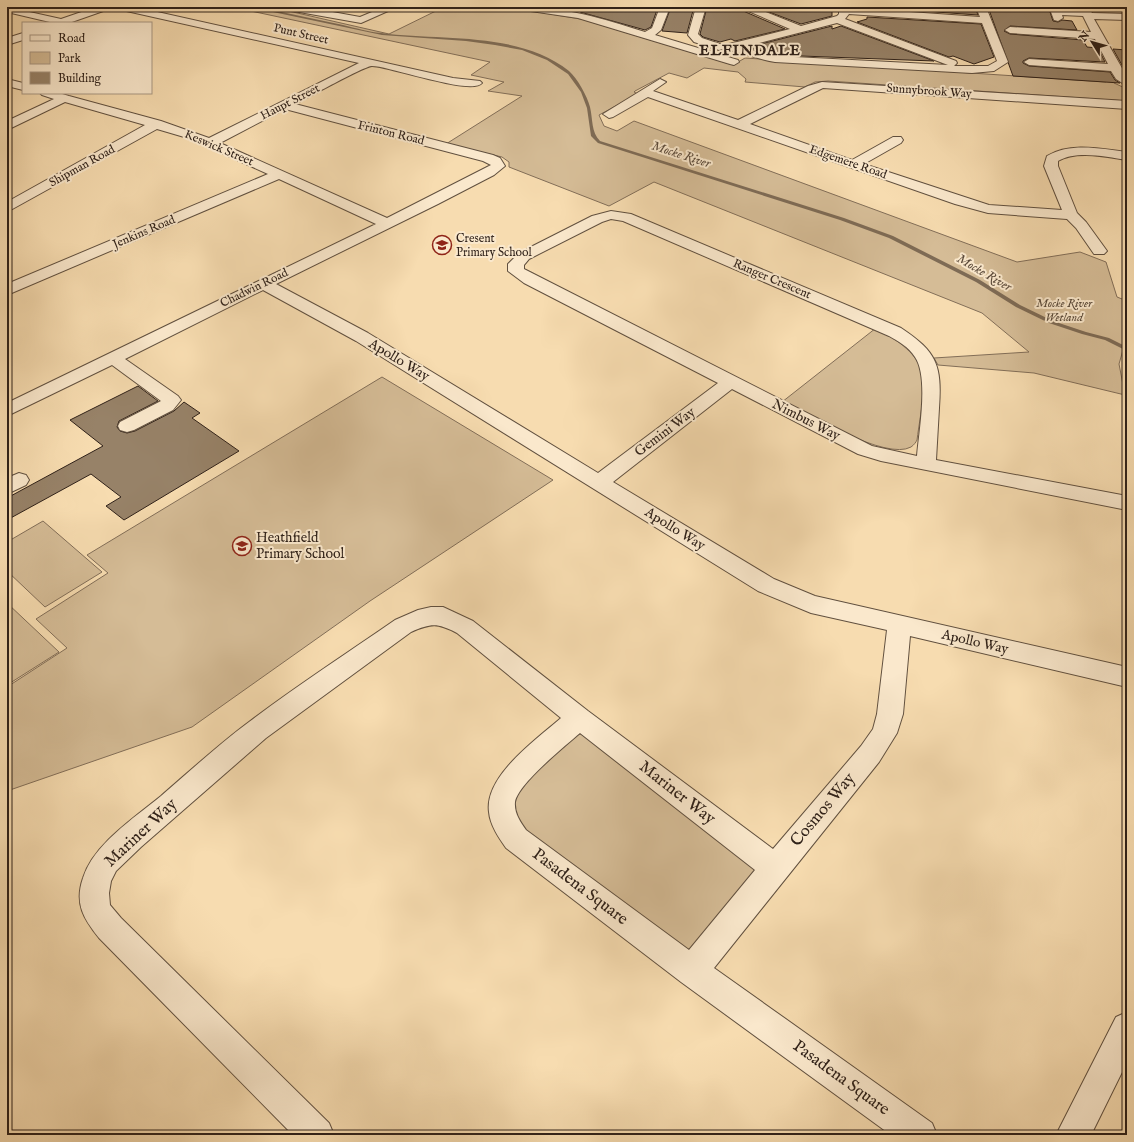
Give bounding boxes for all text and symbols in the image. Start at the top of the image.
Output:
street label: Punt Street [272,20,330,48]
legend [22,22,152,94]
north arrow [1072,22,1112,62]
text: N [1076,28,1094,45]
text: Road [58,31,86,46]
district label: ELFINDALE [699,41,801,60]
text: Park [58,51,81,66]
text: Building [58,71,102,86]
street label: Haupt Street [258,81,323,124]
street label: Sunnybrook Way [886,81,972,101]
street label: Frinton Road [356,117,426,149]
street label: Keswick Street [182,127,256,169]
water label: Mocke River [649,138,713,173]
street label: Shipman Road [47,142,118,191]
street label: Edgemere Road [807,142,889,182]
street label: Jenkins Road [109,212,178,254]
place label: Cresent Primary School [456,231,532,260]
school or university icon: Cresent Primary School [431,234,453,256]
water label: Mocke River [953,250,1015,296]
street label: Ranger Crescent [731,256,813,302]
street label: Chadwin Road [218,265,291,311]
park label: Mocke River Wetland [1036,296,1093,325]
street label: Apollo Way [364,334,433,385]
street label: Nimbus Way [769,395,843,445]
street label: Gemini Way [631,403,699,461]
street label: Apollo Way [641,503,709,555]
place label: Heathfield Primary School [256,529,345,563]
school or university icon: Heathfield Primary School [231,535,253,557]
street label: Apollo Way [939,625,1010,658]
street label: Mariner Way [634,757,720,830]
street label: Cosmos Way [786,768,860,851]
street label: Mariner Way [100,794,182,872]
street label: Pasadena Square [528,844,632,930]
street label: Pasadena Square [788,1036,894,1120]

